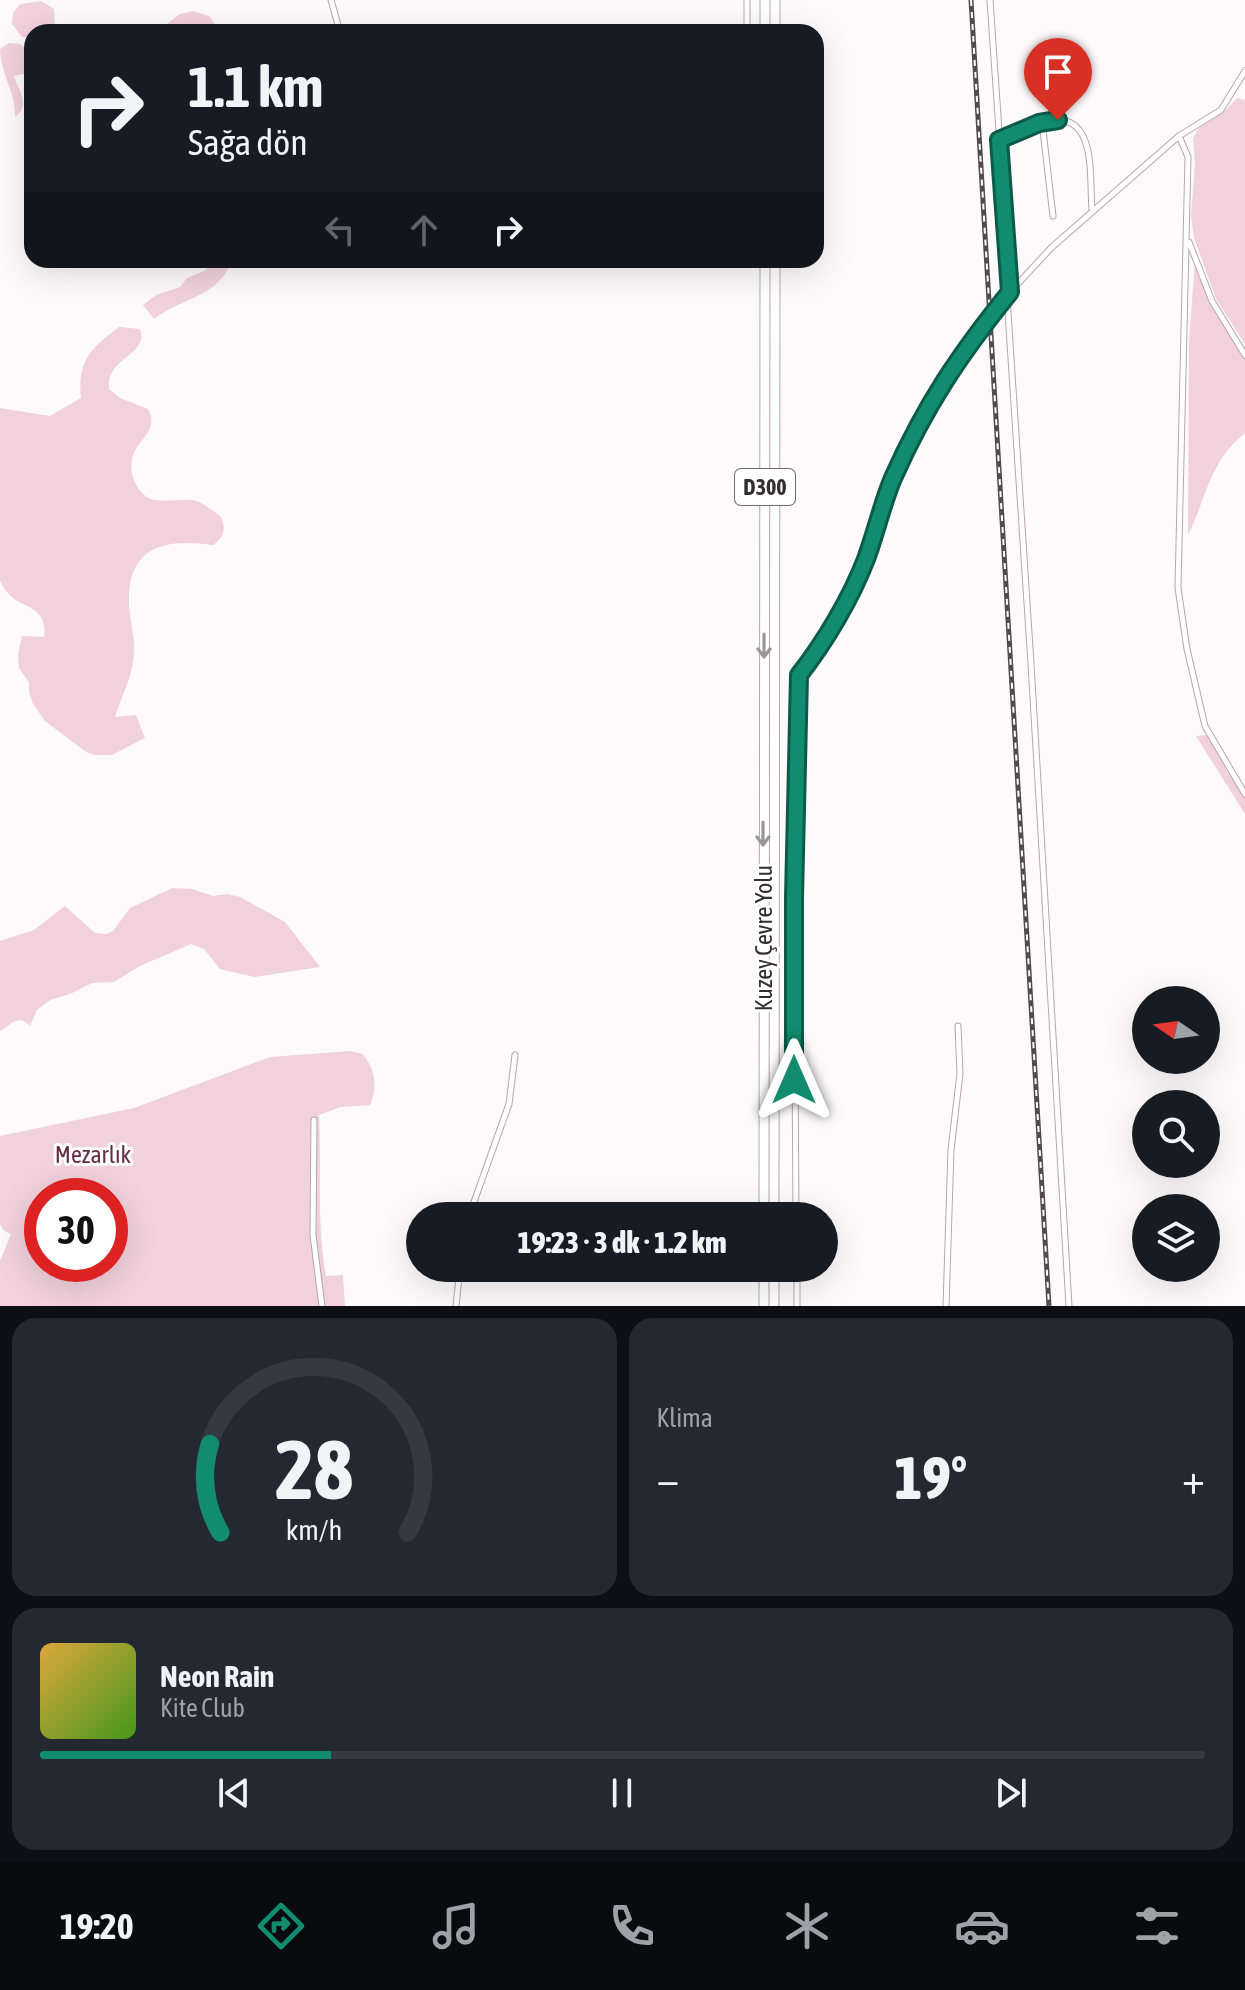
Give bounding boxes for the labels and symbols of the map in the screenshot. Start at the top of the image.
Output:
pin [1024,38,1092,120]
road number: D300 [735,469,795,505]
one-way arrow [756,632,772,659]
one-way arrow [755,820,771,847]
street label: Kuzey Çevre Yolu [750,865,777,1011]
north arrow [1132,986,1220,1074]
position arrow [752,1038,836,1122]
park label: Mezarlık [55,1141,132,1168]
speed limit sign: 30 [24,1178,128,1282]

